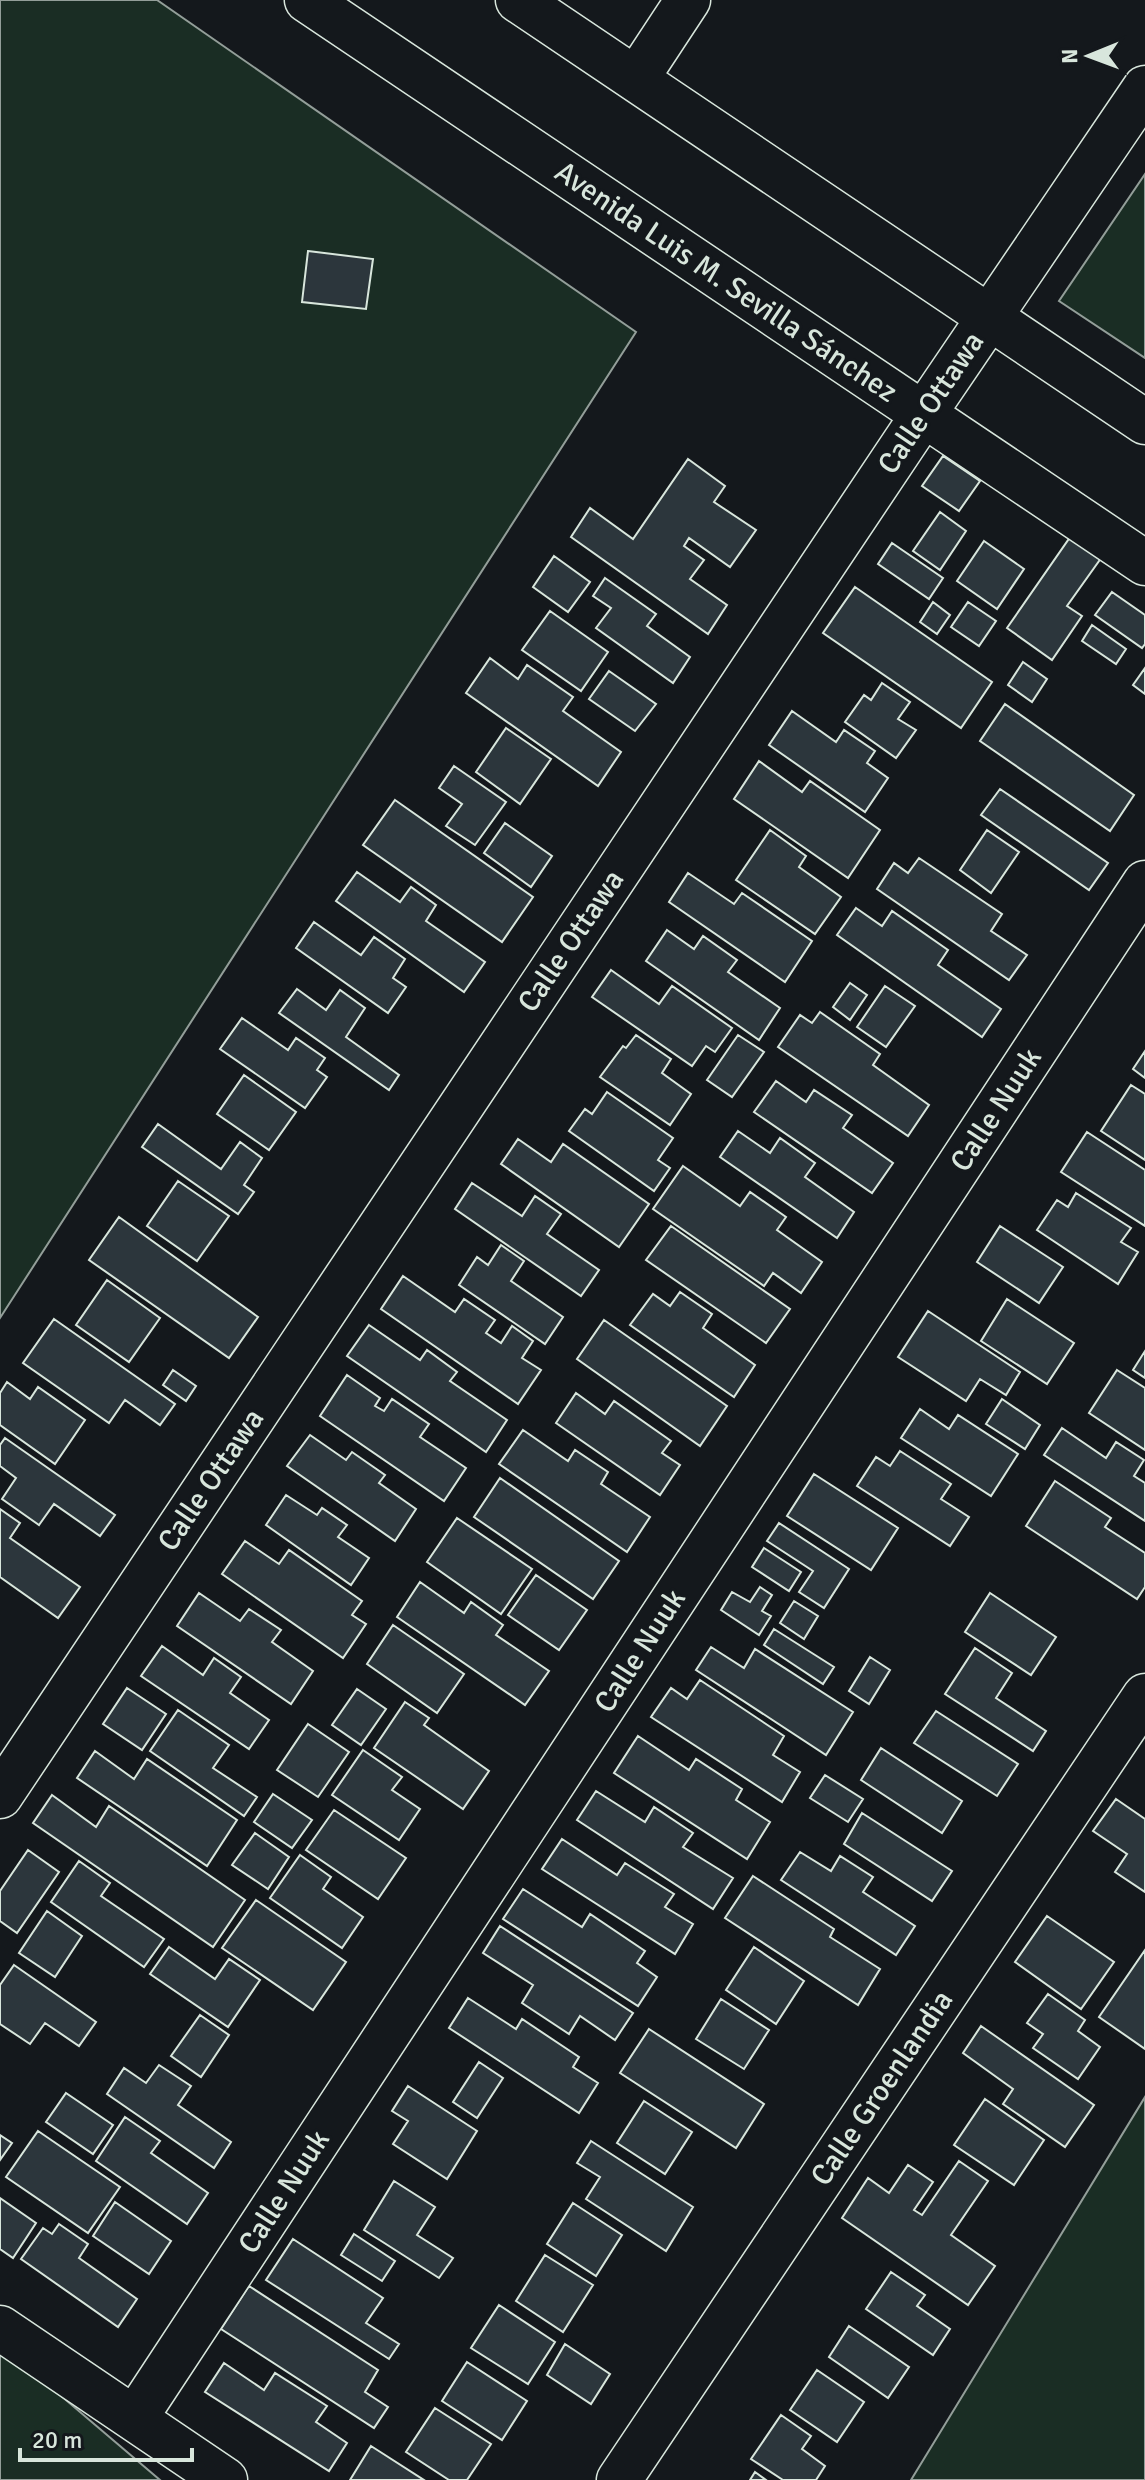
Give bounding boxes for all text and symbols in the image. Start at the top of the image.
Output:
north arrow [1049,16,1129,96]
text: N [1056,48,1083,64]
street label: Avenida Luis M. Sevilla Sánchez [548,153,904,411]
street label: Calle Ottawa [870,325,992,481]
street label: Calle Ottawa [510,863,632,1019]
street label: Calle Nuuk [942,1041,1050,1179]
street label: Calle Ottawa [150,1402,272,1558]
street label: Calle Nuuk [586,1582,694,1720]
street label: Calle Groenlandia [803,1983,961,2193]
street label: Calle Nuuk [230,2123,338,2261]
scale bar [20,2412,192,2462]
text: 20 m [32,2425,82,2455]

